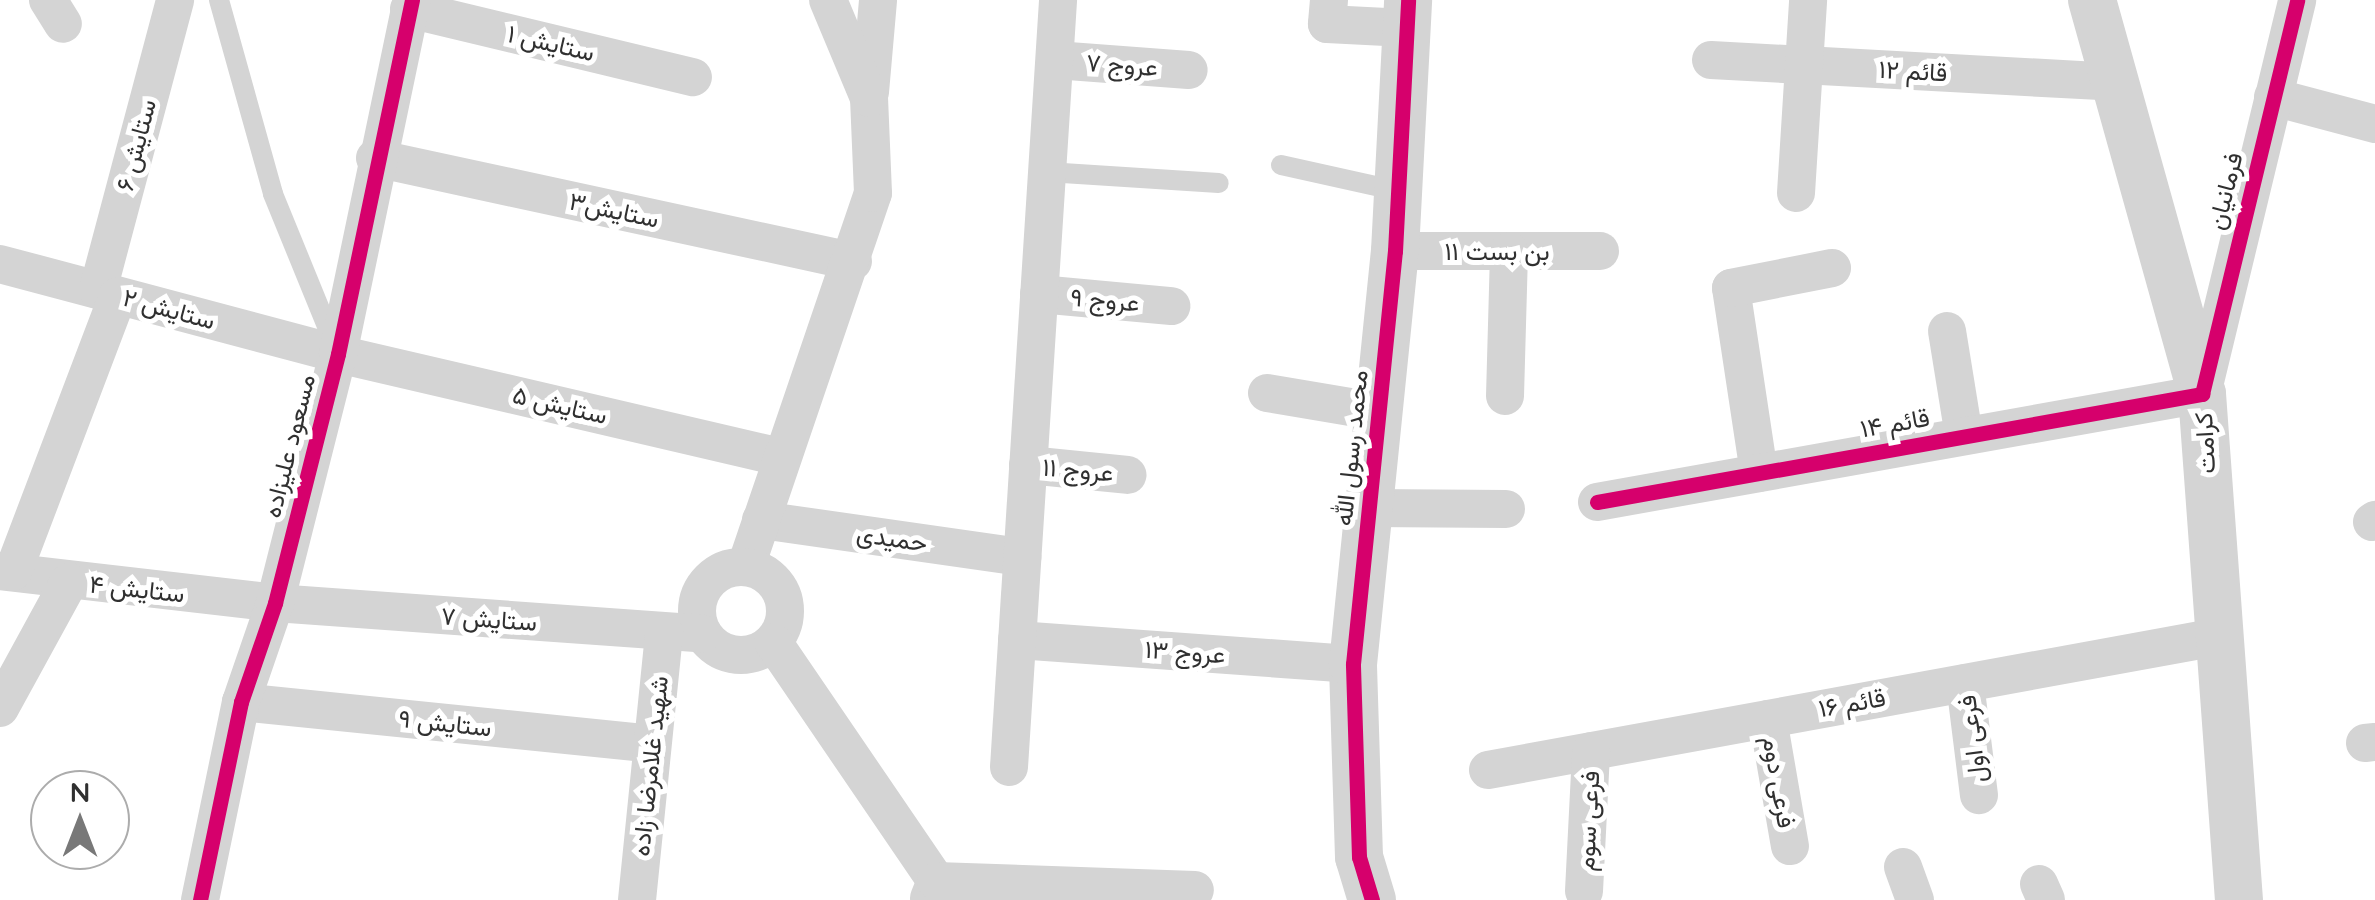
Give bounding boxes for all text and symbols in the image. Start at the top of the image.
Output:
street label: ستایش ۱ [504,18,598,68]
street label: عروج ۷ [1085,48,1159,82]
street label: قائم ۱۲ [1878,54,1948,88]
street label: ستایش ۶ [109,96,163,194]
street label: فرمانیان [2201,149,2249,233]
street label: ستایش۳ [566,186,662,234]
street label: بن بست ۱۱ [1444,236,1550,266]
street label: ستایش ۲ [120,282,218,336]
street label: عروج ۹ [1069,282,1141,318]
street label: محمد رسول الله [1328,369,1374,527]
street label: مسعود علیزاده [257,371,321,521]
street label: ستایش ۵ [510,380,610,430]
street label: قائم ۱۴ [1858,402,1932,444]
street label: کرامت [2188,412,2222,474]
street label: عروج ۱۱ [1041,452,1115,488]
street label: حمیدی [855,518,929,558]
street label: ستایش ۴ [88,569,186,609]
street label: ستایش ۷ [440,601,538,637]
street label: عروج ۱۳ [1144,634,1226,670]
street label: شهید غلامرضا زاده [626,674,674,858]
street label: قائم ۱۶ [1816,682,1888,724]
street label: فرعی اول [1952,693,1992,785]
street label: ستایش ۹ [397,703,493,743]
street label: فرعی دوم [1756,734,1802,830]
north arrow [30,770,130,870]
street label: فرعی سوم [1570,770,1606,872]
text: N [70,774,90,809]

